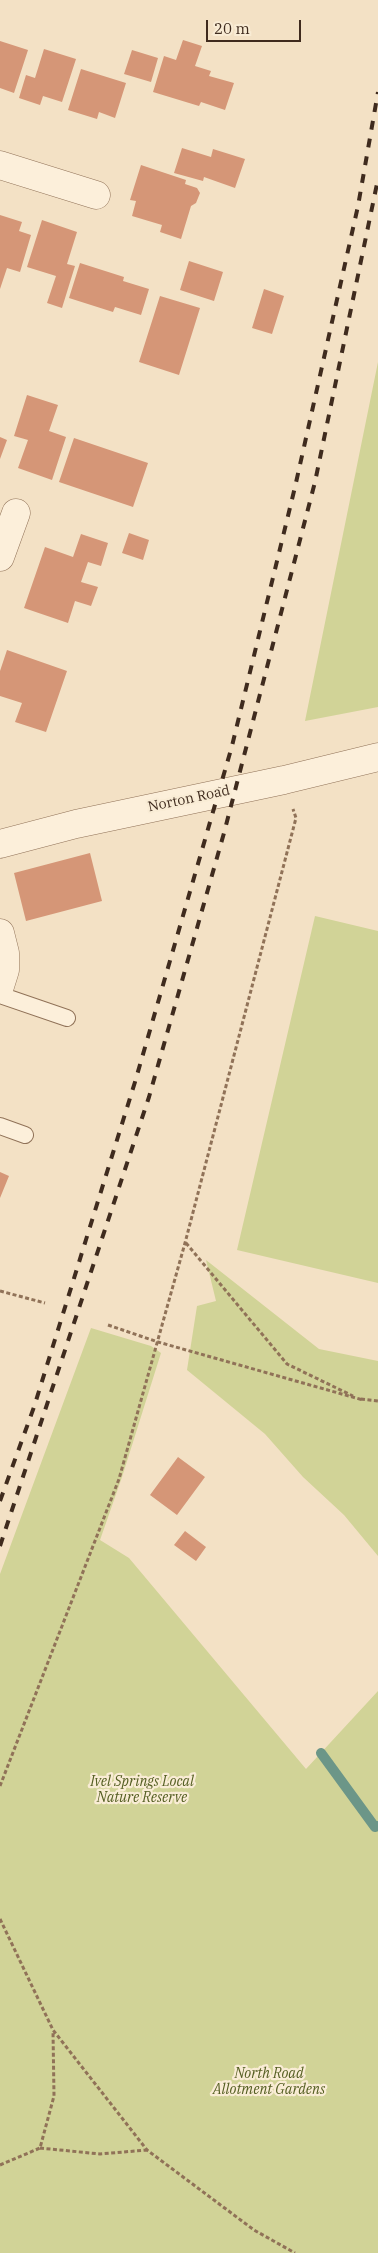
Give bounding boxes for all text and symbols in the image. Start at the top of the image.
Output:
scale bar [208,10,303,42]
text: 20 m [214,19,250,38]
street label: Norton Road [146,782,232,816]
park label: Ivel Springs Local Nature Reserve [90,1774,194,1806]
park label: North Road Allotment Gardens [213,2066,325,2098]

